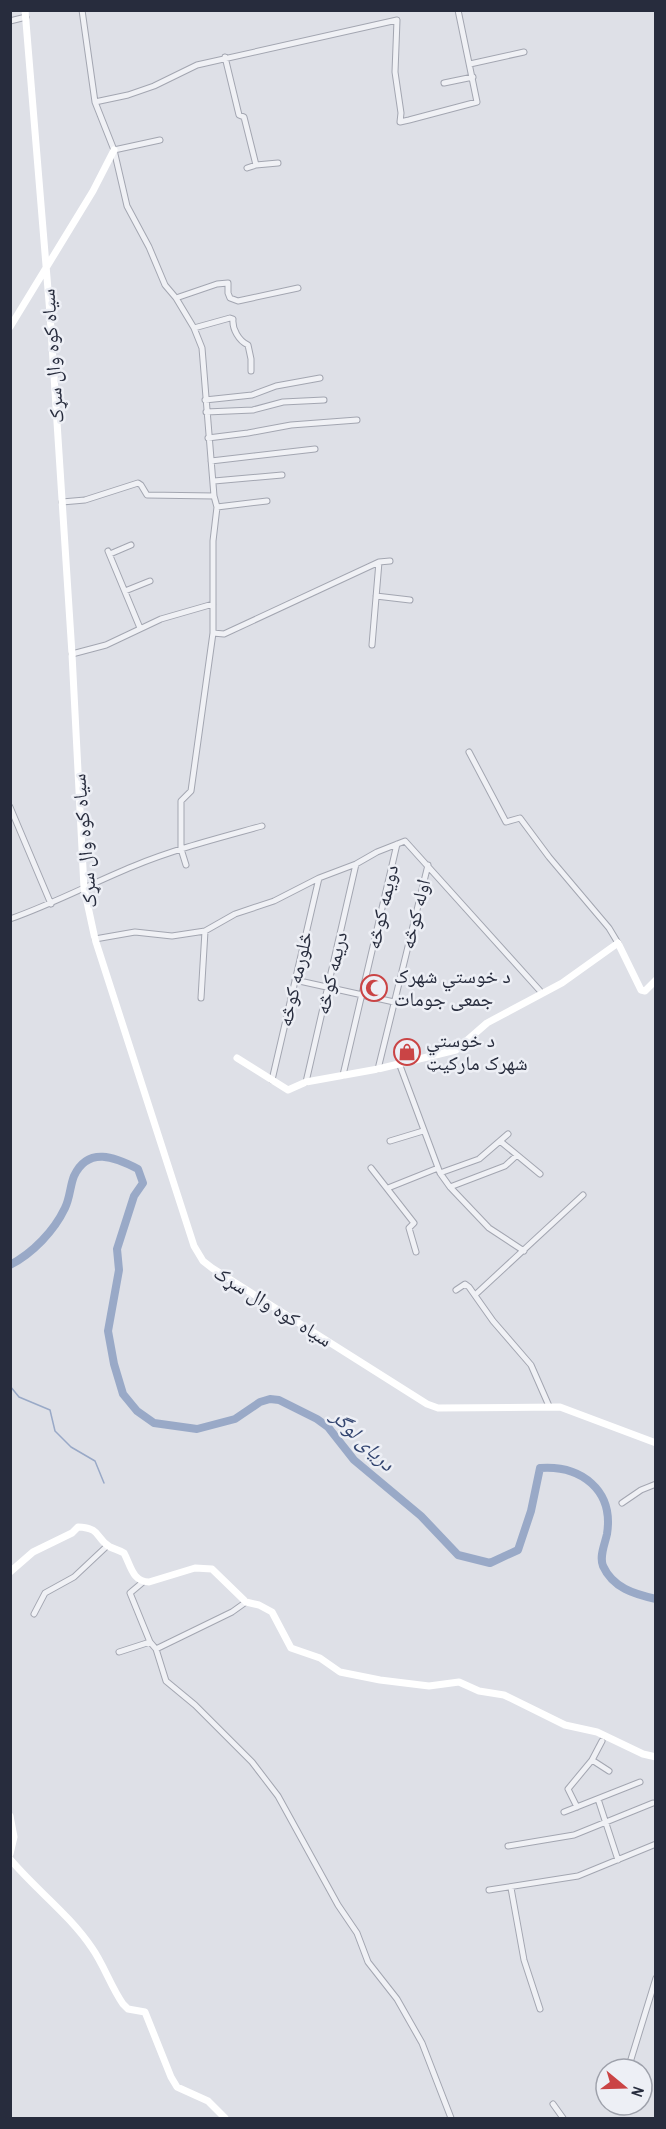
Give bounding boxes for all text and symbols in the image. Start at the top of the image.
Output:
street label: سیاه کوه وال سړک [33,288,70,424]
street label: سیاه کوه وال سړک [64,773,103,909]
street label: دویمه کوڅه [359,862,404,952]
street label: اوله کوڅه [393,876,436,952]
street label: څلورمه کوڅه [270,928,319,1029]
street label: دریمه کوڅه [308,929,353,1017]
place label: د خوستي شهرک جمعی جومات [394,962,511,1012]
mosque icon: د خوستي شهرک جمعی جومات [359,973,389,1003]
place label: د خوستي شهرک مارکیټ [426,1026,528,1076]
shop icon: د خوستي شهرک مارکیټ [392,1037,422,1067]
street label: سیاه کوه وال سړک [209,1258,338,1353]
water label: دریای لوگر [324,1401,402,1478]
north arrow [594,2057,654,2117]
text: N [626,2084,650,2100]

